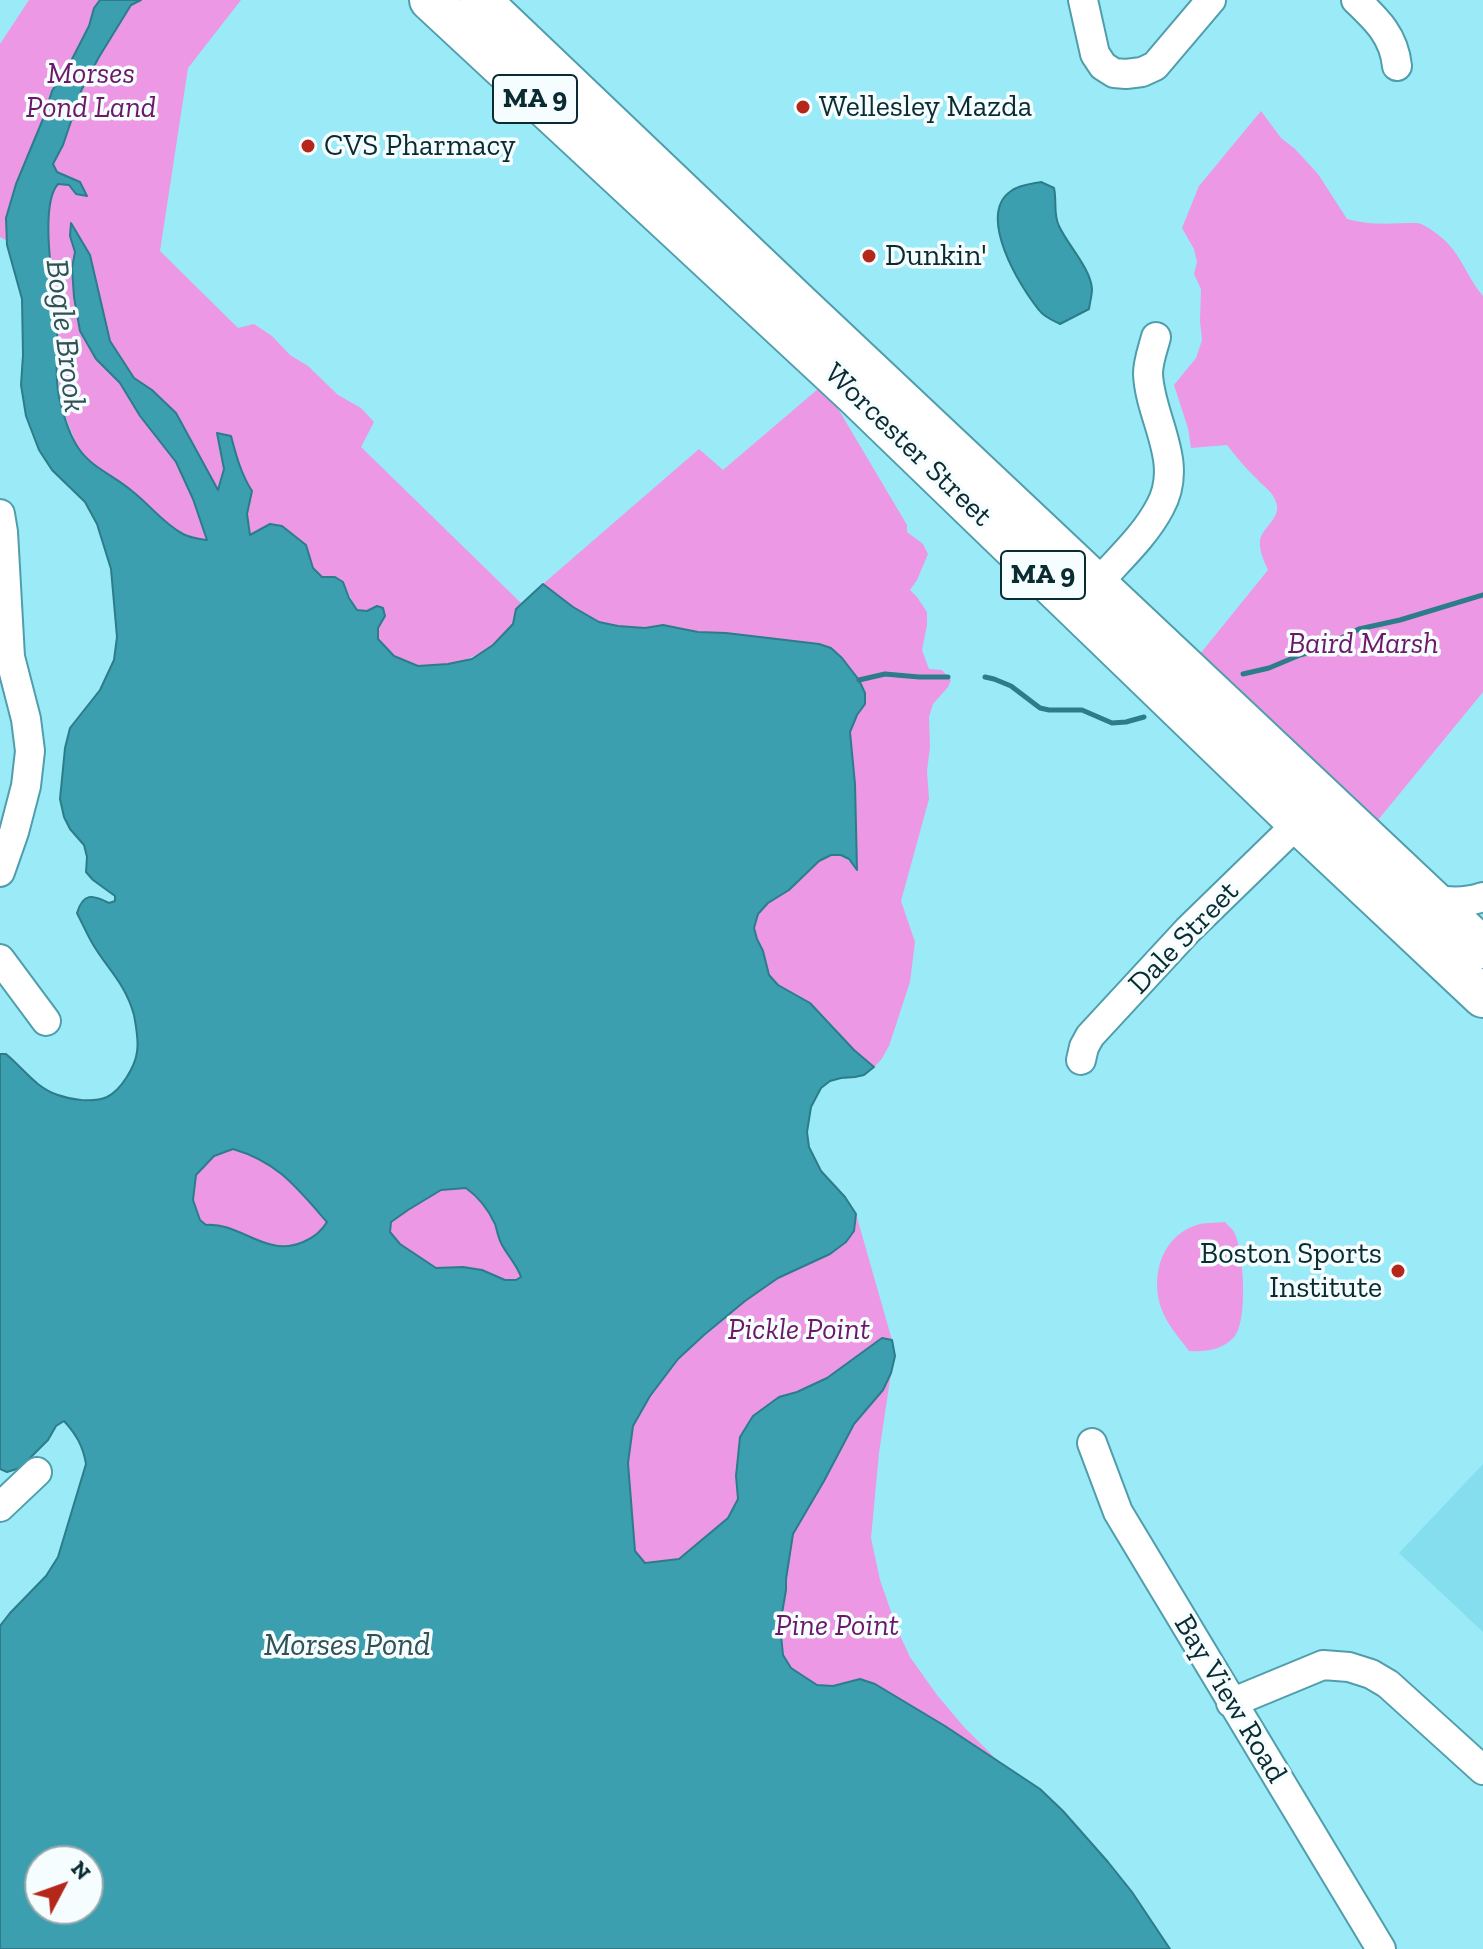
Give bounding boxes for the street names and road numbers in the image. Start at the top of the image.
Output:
road number: MA 9 [493,75,577,123]
street label: Worcester Street [817,356,999,534]
road number: MA 9 [1001,551,1085,599]
street label: Dale Street [1121,874,1247,1002]
street label: Bay View Road [1166,1609,1294,1789]

